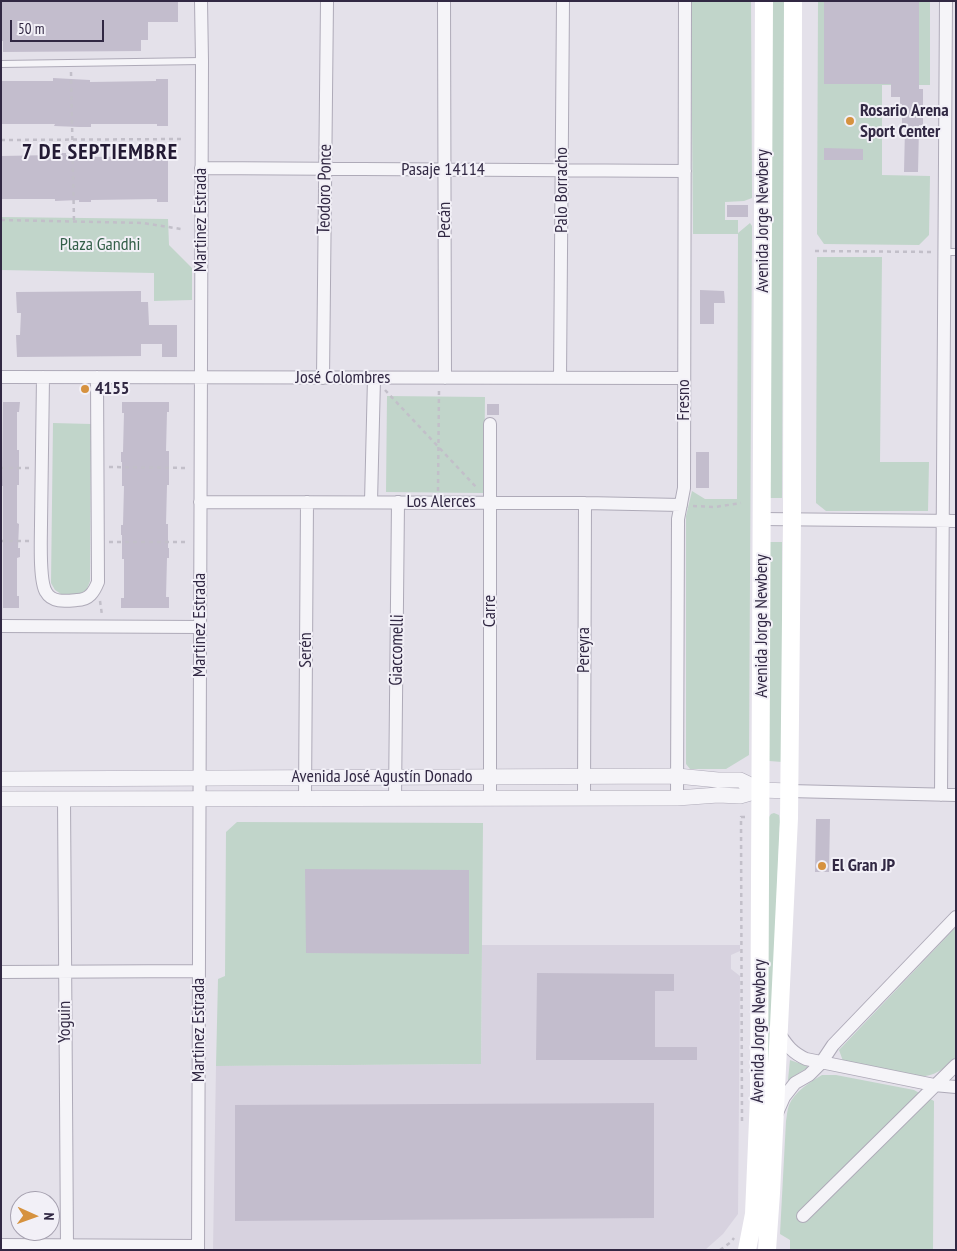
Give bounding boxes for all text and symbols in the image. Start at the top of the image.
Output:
scale bar [12,10,106,42]
text: 50 m [18,19,44,38]
place label: Rosario Arena Sport Center [860,100,949,142]
marker: Rosario Arena Sport Center [844,115,856,127]
district label: 7 DE SEPTIEMBRE [20,140,180,166]
street label: Teodoro Ponce [313,144,337,234]
street label: Palo Borracho [551,147,573,233]
street label: Avenida Jorge Newbery [752,149,774,293]
street label: Pasaje 14114 [401,159,485,181]
street label: Martinez Estrada [190,168,212,272]
street label: Pecán [434,202,456,238]
park label: Plaza Gandhi [60,234,140,256]
street label: José Colombres [296,367,390,389]
place label: 4155 [95,378,129,400]
street label: Fresno [673,379,695,421]
marker: 4155 [79,383,91,395]
street label: Los Alerces [406,491,476,513]
street label: Avenida Jorge Newbery [751,554,773,698]
street label: Martinez Estrada [189,573,211,677]
street label: Carre [479,595,501,627]
street label: Giaccomelli [386,614,408,686]
street label: Pereyra [573,627,595,673]
street label: Serén [295,632,317,668]
street label: Avenida José Agustín Donado [292,766,472,788]
place label: El Gran JP [832,855,895,877]
marker: El Gran JP [816,860,828,872]
street label: Avenida Jorge Newbery [747,959,771,1103]
street label: Martinez Estrada [188,978,210,1082]
street label: Yoguin [54,1001,76,1043]
north arrow [10,1191,60,1241]
text: N [40,1212,58,1221]

